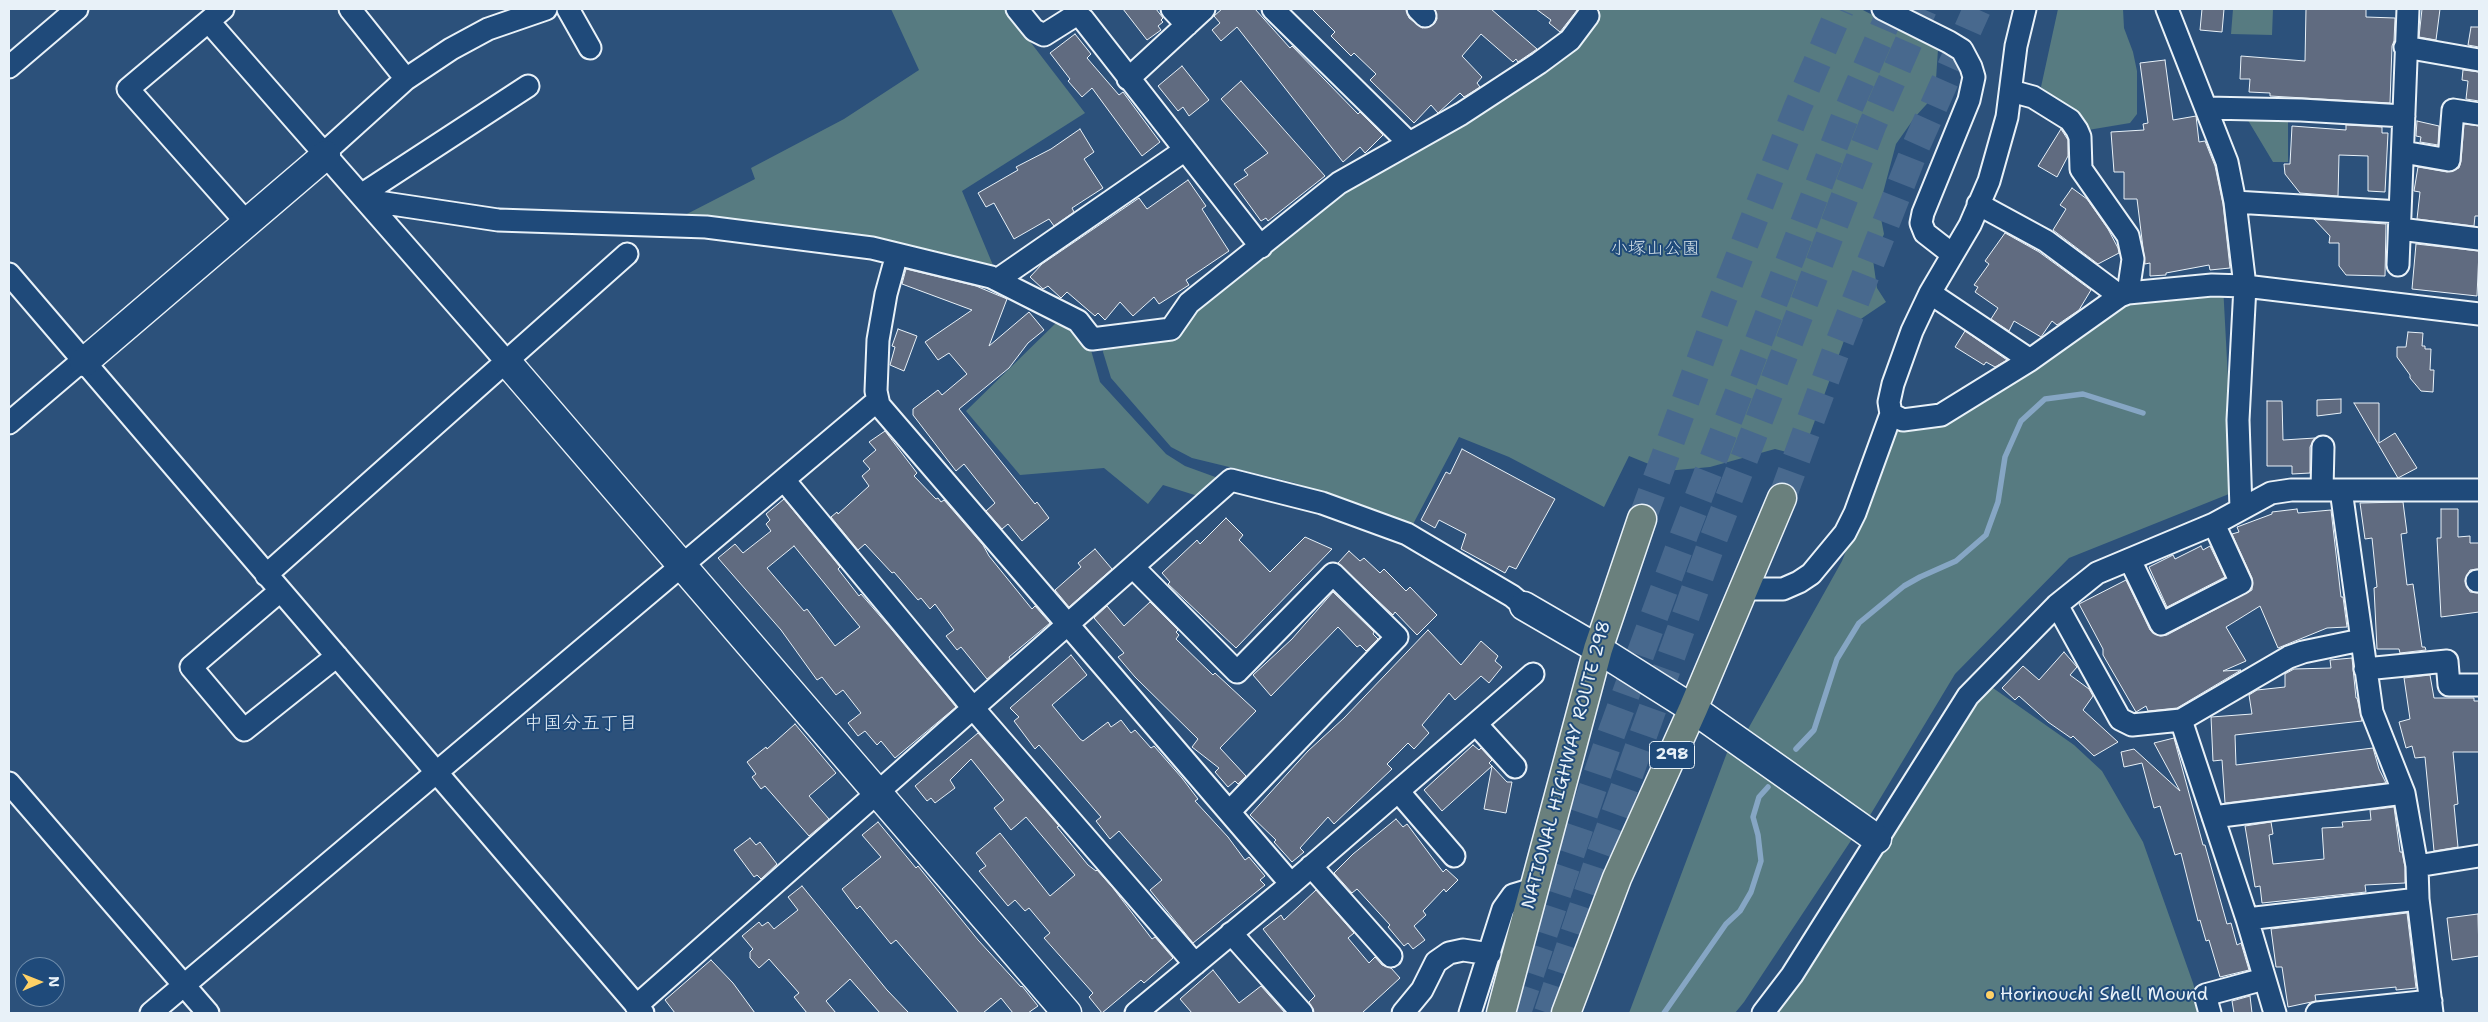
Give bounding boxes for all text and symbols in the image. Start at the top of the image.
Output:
park label: 小塚山公園 [1610,238,1700,260]
street label: NATIONAL HIGHWAY ROUTE 298 [1518,618,1616,912]
district label: 中国分五丁目 [524,713,638,735]
road number: 298 [1650,742,1694,768]
north arrow [15,957,65,1007]
text: N [45,976,63,987]
place label: Horinouchi Shell Mound [2000,984,2208,1006]
marker: Horinouchi Shell Mound [1984,989,1996,1001]

